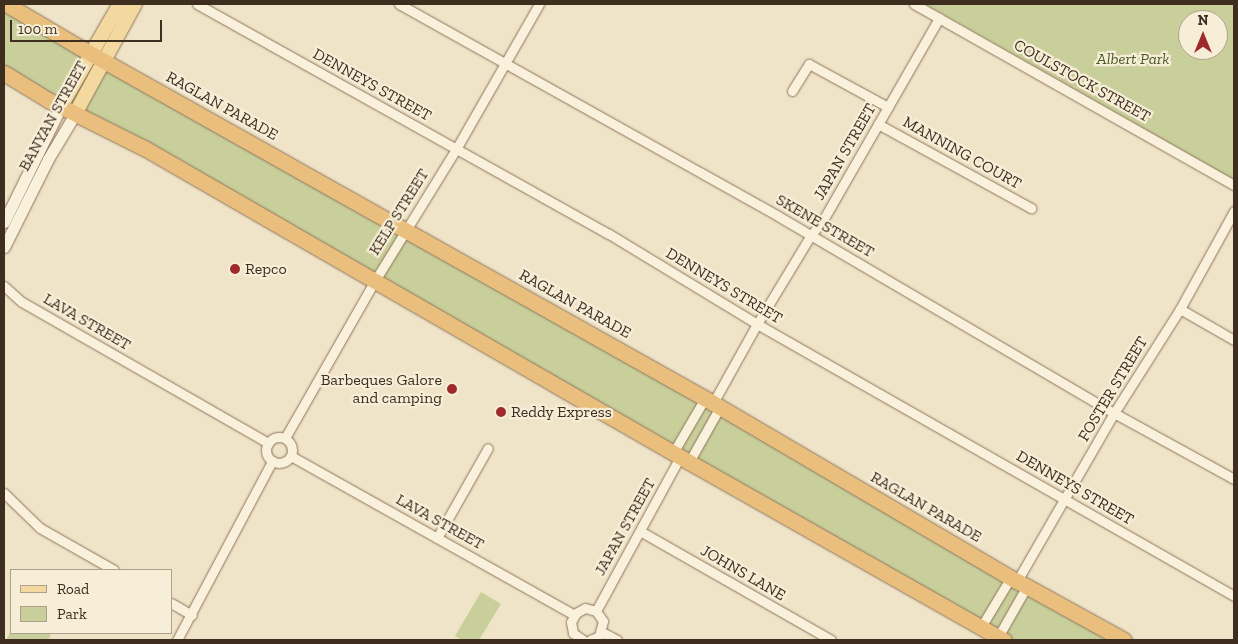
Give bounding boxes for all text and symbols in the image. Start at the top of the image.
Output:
scale bar [12,10,165,42]
north arrow [1178,10,1228,60]
text: N [1198,12,1208,29]
text: 100 m [18,20,57,38]
street label: COULSTOCK STREET [1010,35,1154,127]
street label: DENNEYS STREET [309,45,435,125]
park label: Albert Park [1097,49,1169,69]
street label: BANYAN STREET [15,58,91,174]
street label: RAGLAN PARADE [163,67,281,145]
street label: JAPAN STREET [810,100,880,204]
street label: MANNING COURT [899,112,1025,194]
street label: KELP STREET [365,165,433,259]
street label: SKENE STREET [773,190,877,262]
street label: DENNEYS STREET [662,244,786,328]
place label: Repco [245,259,287,279]
marker: Repco [229,263,241,275]
street label: RAGLAN PARADE [516,265,634,343]
street label: LAVA STREET [40,289,134,355]
street label: FOSTER STREET [1074,333,1152,445]
place label: Barbeques Galore and camping [321,370,442,408]
marker: Barbeques Galore and camping [446,383,458,395]
place label: Reddy Express [511,402,612,422]
marker: Reddy Express [495,406,507,418]
street label: DENNEYS STREET [1013,447,1137,529]
street label: RAGLAN PARADE [867,467,985,547]
street label: JAPAN STREET [590,475,660,579]
street label: LAVA STREET [392,490,488,554]
street label: JOHNS LANE [697,541,789,605]
legend [10,569,172,634]
text: Road [57,580,89,598]
text: Park [57,605,87,623]

